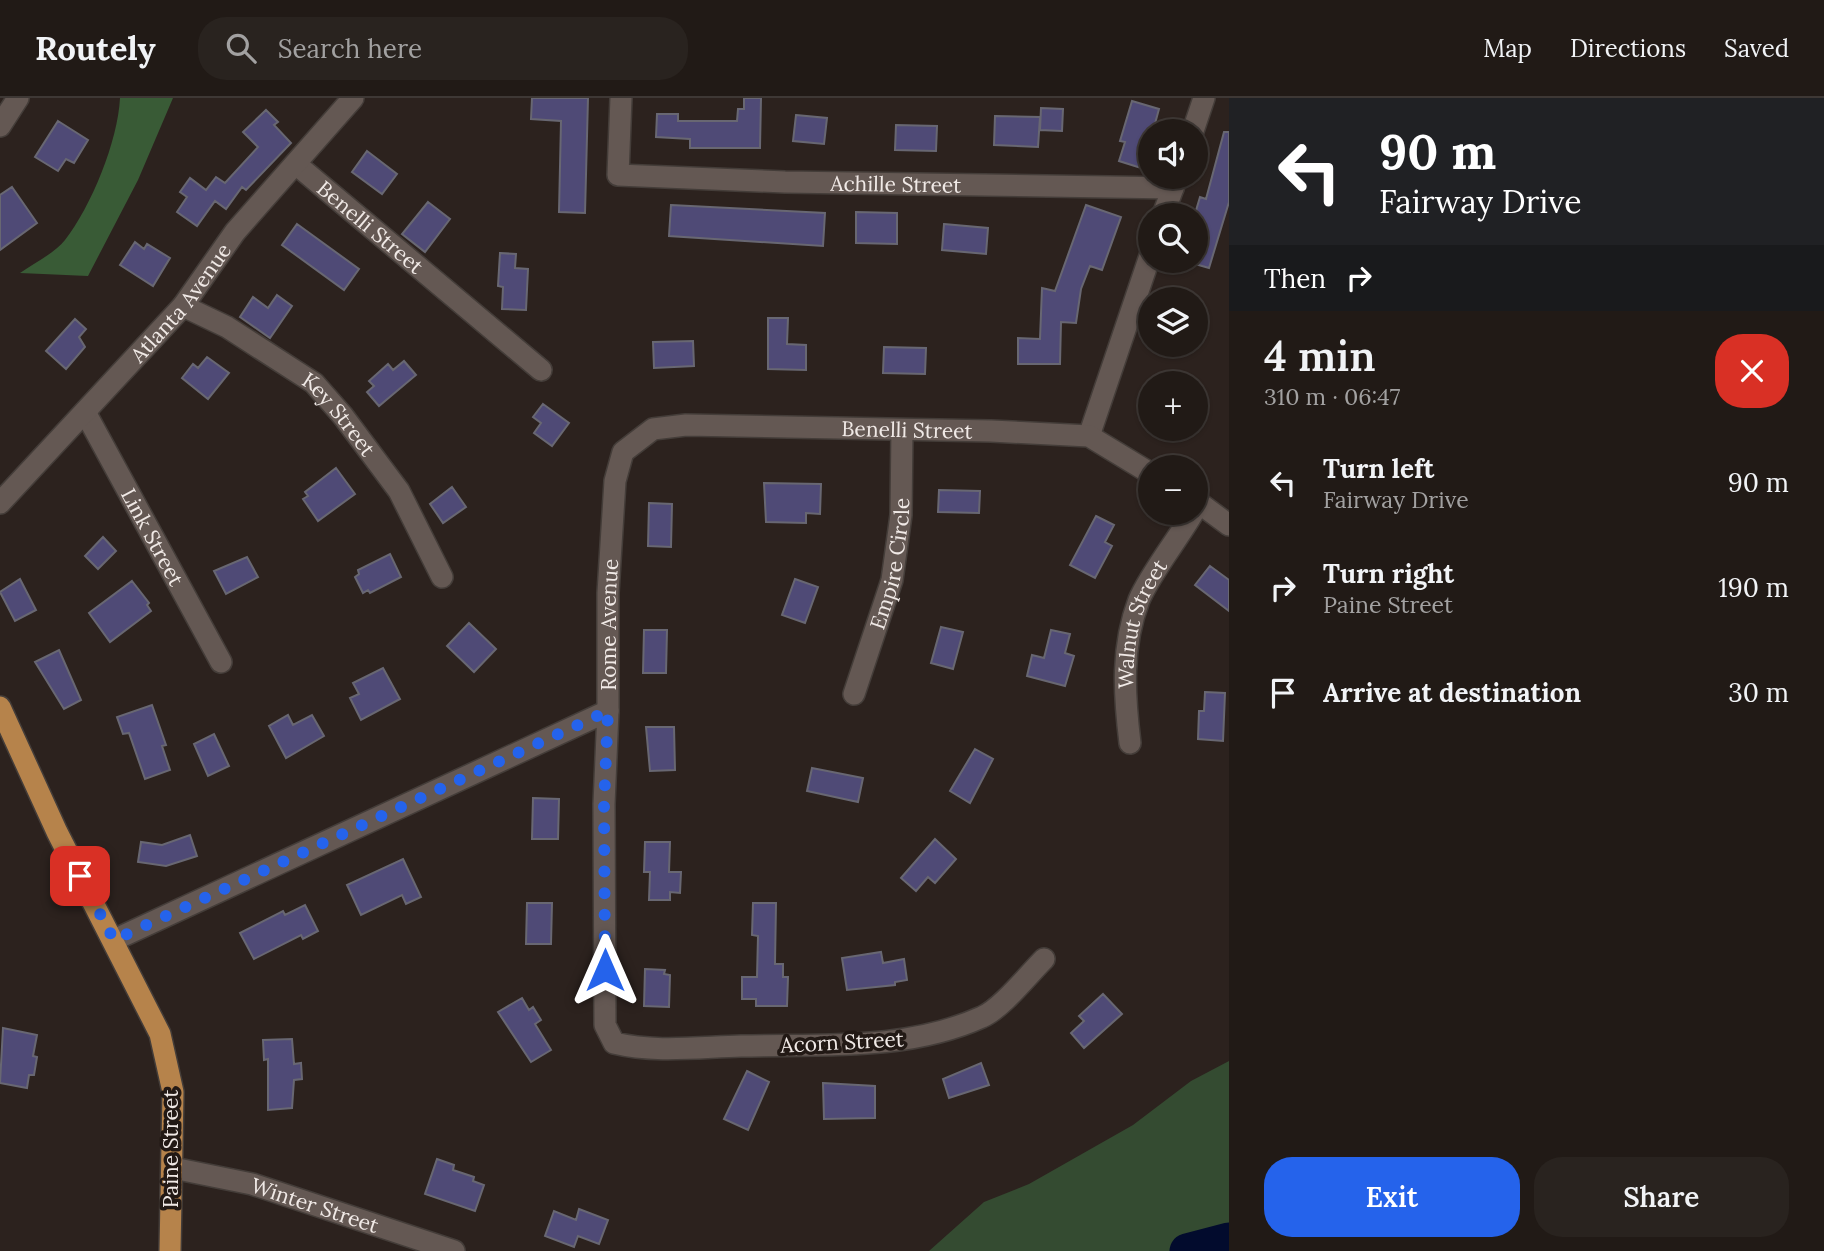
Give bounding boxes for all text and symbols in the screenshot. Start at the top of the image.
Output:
search box [198,17,688,80]
text: Routely [35,27,156,69]
icon: search [222,29,260,67]
text: Search here [278,32,422,65]
text: Map [1483,33,1532,64]
text: Directions [1570,33,1686,64]
text: Saved [1724,33,1789,64]
map controls [1138,119,1208,525]
button: sound [1138,119,1208,189]
text: 90 m [1379,120,1496,182]
icon: left [1264,126,1355,217]
street label: Achille Street [829,169,962,198]
street label: Benelli Street [312,174,430,280]
text: Fairway Drive [1379,181,1582,222]
button: search [1138,203,1208,273]
street label: Atlanta Avenue [123,238,237,369]
icon: right [1340,259,1378,297]
text: Then [1264,262,1326,295]
button: layers [1138,287,1208,357]
text: 4 min [1264,329,1376,383]
button: close [1715,334,1789,408]
street label: Key Street [297,366,382,462]
button: + [1138,371,1208,441]
text: 310 m · 06:47 [1264,382,1400,411]
street label: Benelli Street [841,415,974,444]
text: Turn left [1323,452,1434,485]
button: − [1138,455,1208,525]
icon: left [1264,464,1302,502]
text: 90 m [1728,466,1789,499]
street label: Link Street [115,483,191,591]
text: Fairway Drive [1323,485,1469,514]
street label: Empire Circle [863,498,915,633]
street label: Walnut Street [1112,553,1173,689]
text: Turn right [1323,557,1454,590]
street label: Rome Avenue [594,558,624,691]
icon: right [1264,569,1302,607]
text: 190 m [1718,571,1789,604]
text: Paine Street [1323,590,1453,619]
icon: arrive [1264,674,1302,712]
text: Arrive at destination [1323,676,1581,709]
text: 30 m [1728,676,1789,709]
pin [50,846,110,906]
icon: arrive [61,857,99,895]
position arrow [568,933,642,1007]
street label: Acorn Street [779,1025,905,1059]
street label: Paine Street [157,1089,184,1208]
button: Exit [1264,1157,1520,1237]
button: Share [1534,1157,1789,1237]
street label: Winter Street [248,1171,383,1239]

